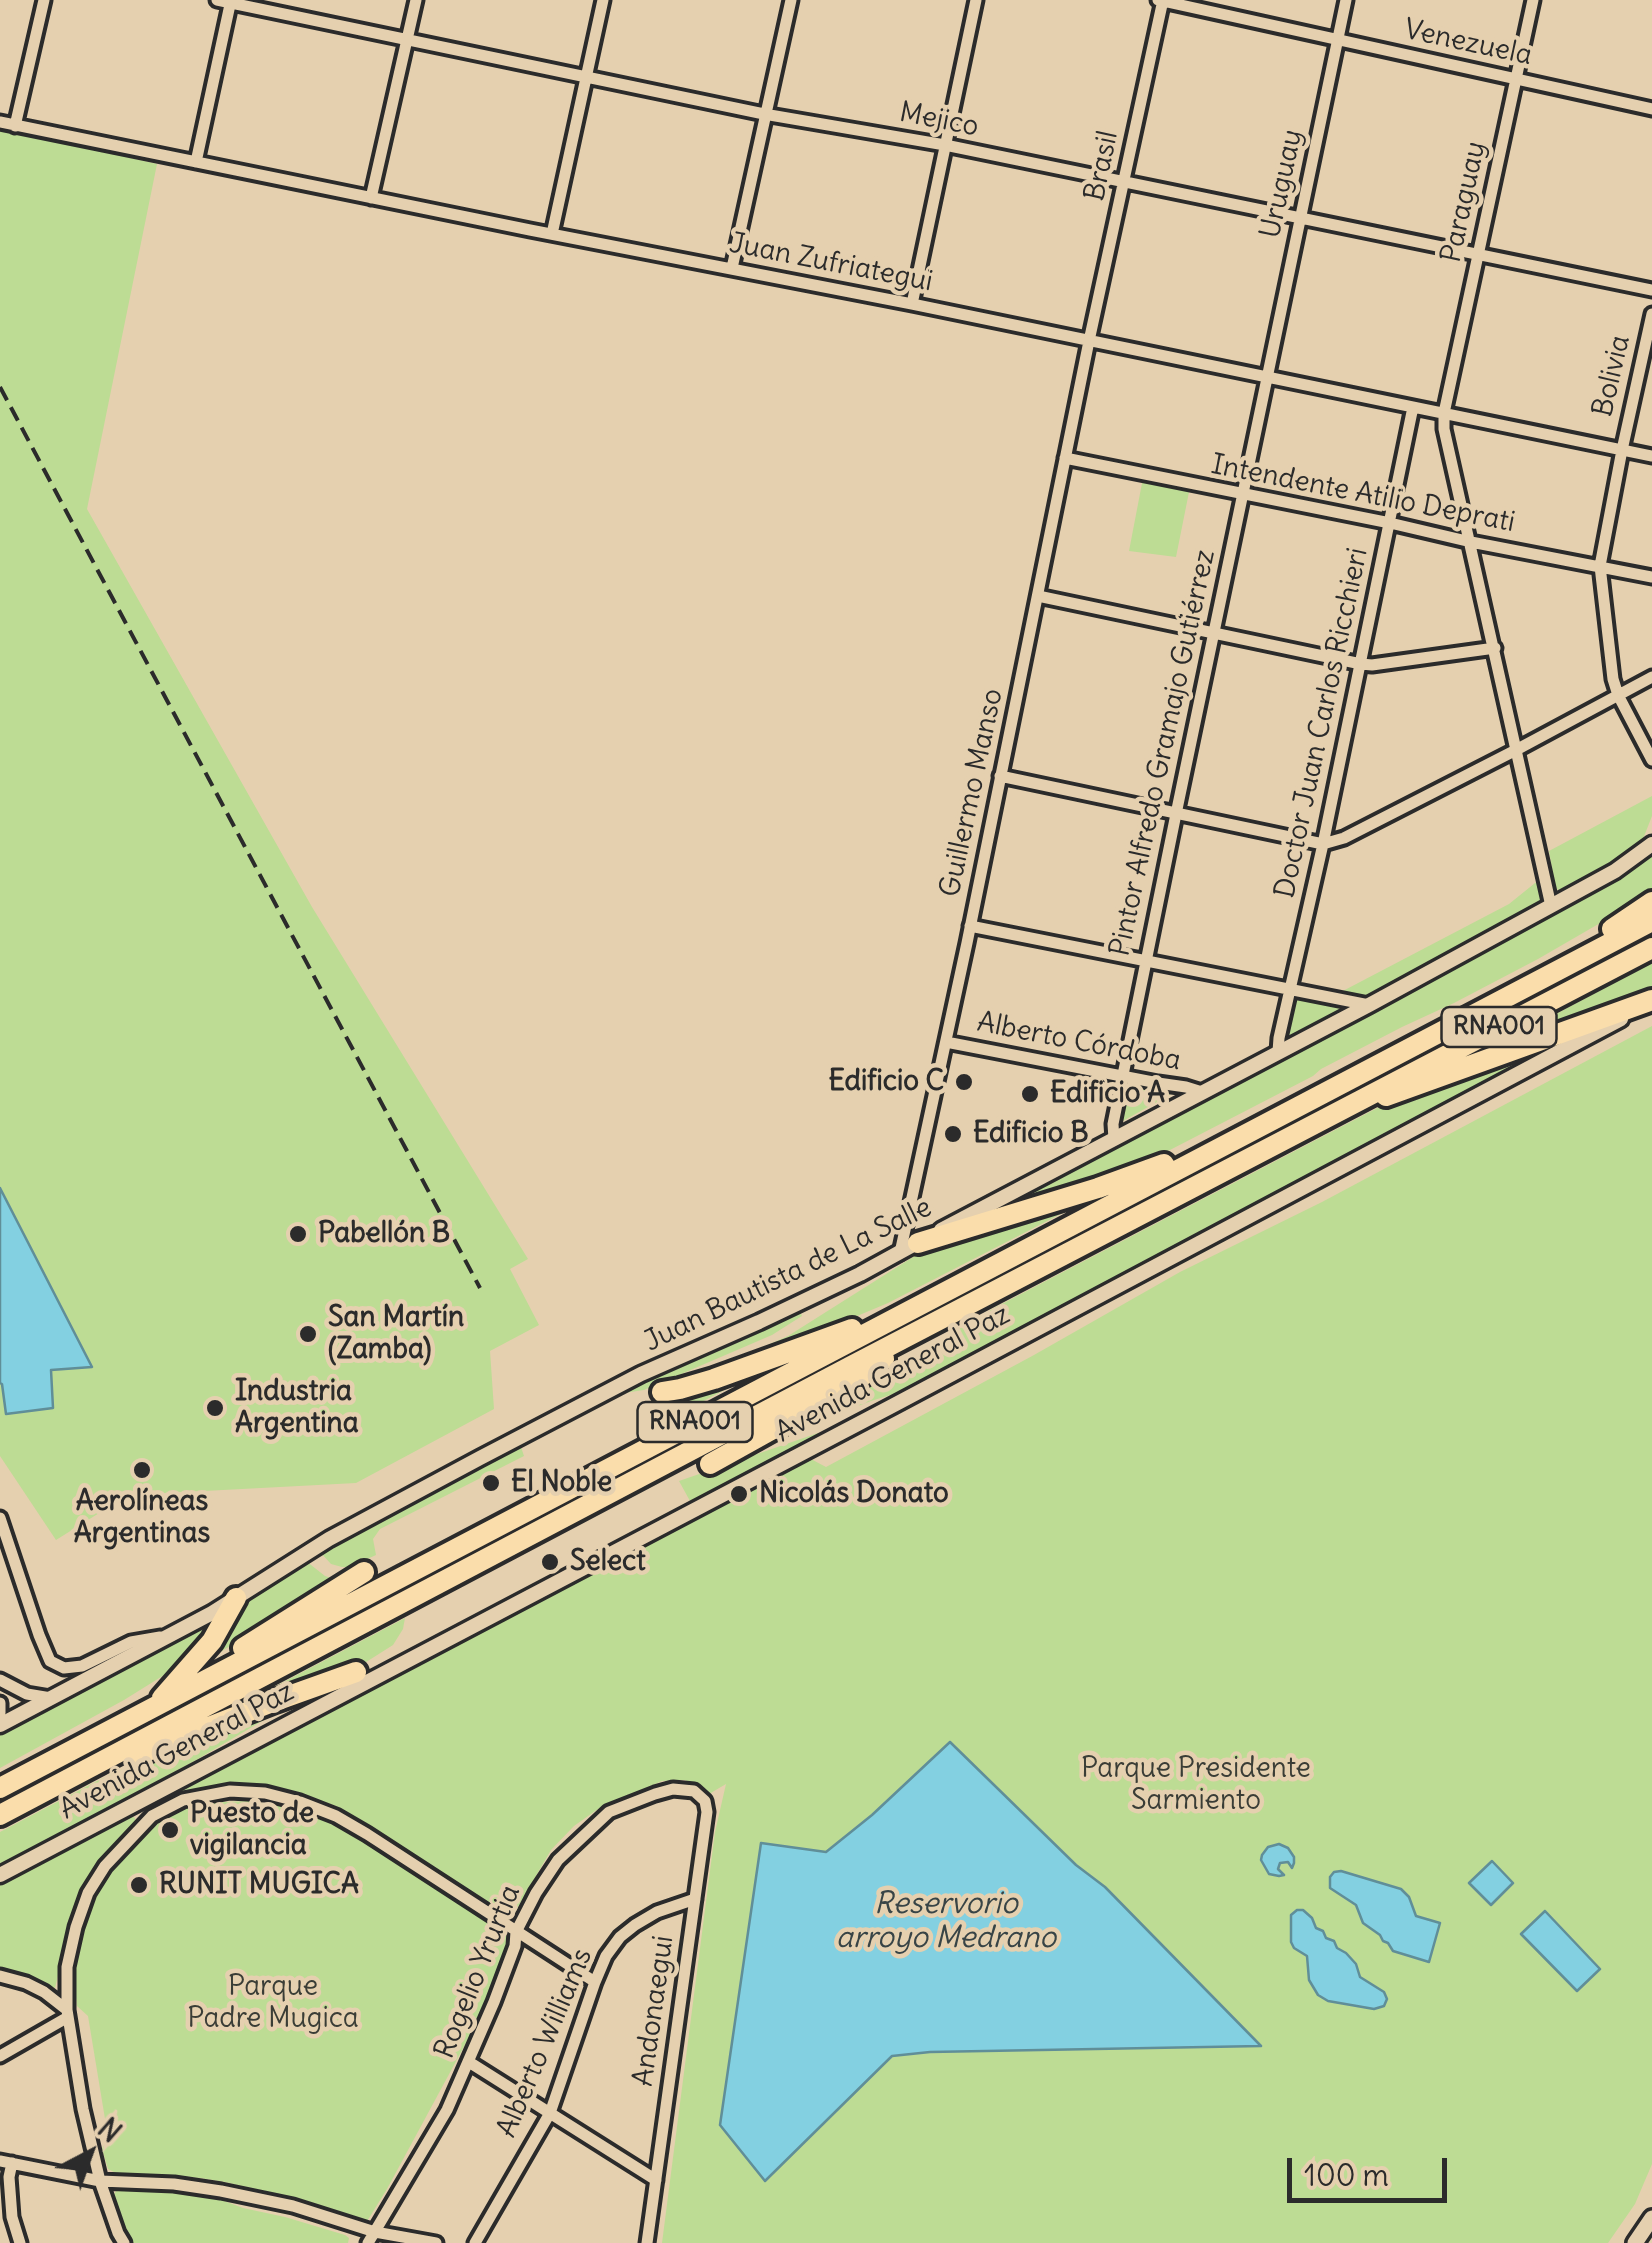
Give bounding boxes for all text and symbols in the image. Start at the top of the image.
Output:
street label: Venezuela [1401,13,1535,73]
street label: Mejico [897,96,981,144]
street label: Uruguay [1254,127,1310,241]
street label: Brasil [1078,128,1126,204]
street label: Paraguay [1435,138,1493,266]
street label: Juan Zufriategui [727,227,935,299]
street label: Bolivia [1586,332,1638,420]
street label: Intendente Atilio Deprati [1208,448,1518,540]
street label: Doctor Juan Carlos Ricchieri [1268,545,1376,901]
street label: Pintor Alfredo Gramajo Gutiérrez [1103,547,1223,959]
street label: Guillermo Manso [934,686,1010,900]
street label: Alberto Córdoba [974,1006,1184,1078]
road number: RNA001 [1442,1007,1556,1047]
place label: Edificio C [828,1065,944,1099]
marker: Edificio C [953,1071,975,1093]
place label: Edificio A [1050,1077,1165,1111]
marker: Edificio A [1019,1083,1041,1105]
place label: Edificio B [973,1117,1088,1151]
marker: Edificio B [942,1123,964,1145]
street label: Juan Bautista de La Salle [639,1191,937,1359]
place label: Pabellón B [318,1217,450,1251]
marker: Pabellón B [287,1223,309,1245]
street label: Avenida General Paz [770,1298,1016,1450]
place label: San Martín (Zamba) [328,1301,464,1367]
marker: San Martín (Zamba) [297,1323,319,1345]
place label: Industria Argentina [235,1375,359,1441]
marker: Industria Argentina [204,1397,226,1419]
road number: RNA001 [638,1402,752,1442]
marker: Aerolíneas Argentinas [131,1459,153,1481]
place label: El Noble [511,1466,612,1500]
marker: El Noble [480,1472,502,1494]
place label: Nicolás Donato [759,1477,949,1511]
marker: Nicolás Donato [728,1483,750,1505]
place label: Aerolíneas Argentinas [74,1485,210,1551]
place label: Select [570,1545,646,1579]
marker: Select [539,1551,561,1573]
street label: Avenida General Paz [54,1675,300,1827]
park label: Parque Presidente Sarmiento [1081,1752,1311,1818]
place label: Puesto de vigilancia [190,1797,314,1863]
marker: Puesto de vigilancia [159,1819,181,1841]
place label: RUNIT MUGICA [159,1868,359,1902]
marker: RUNIT MUGICA [128,1874,150,1896]
street label: Rogelio Yrurtia [428,1880,528,2064]
water label: Reservorio arroyo Medrano [836,1886,1056,1956]
street label: Andonaegui [627,1934,681,2088]
street label: Alberto Williams [490,1944,600,2142]
park label: Parque Padre Mugica [187,1970,359,2036]
north arrow [40,2103,140,2203]
text: N [91,2110,129,2150]
scale bar [1292,2138,1452,2200]
text: 100 m [1304,2156,1389,2194]

